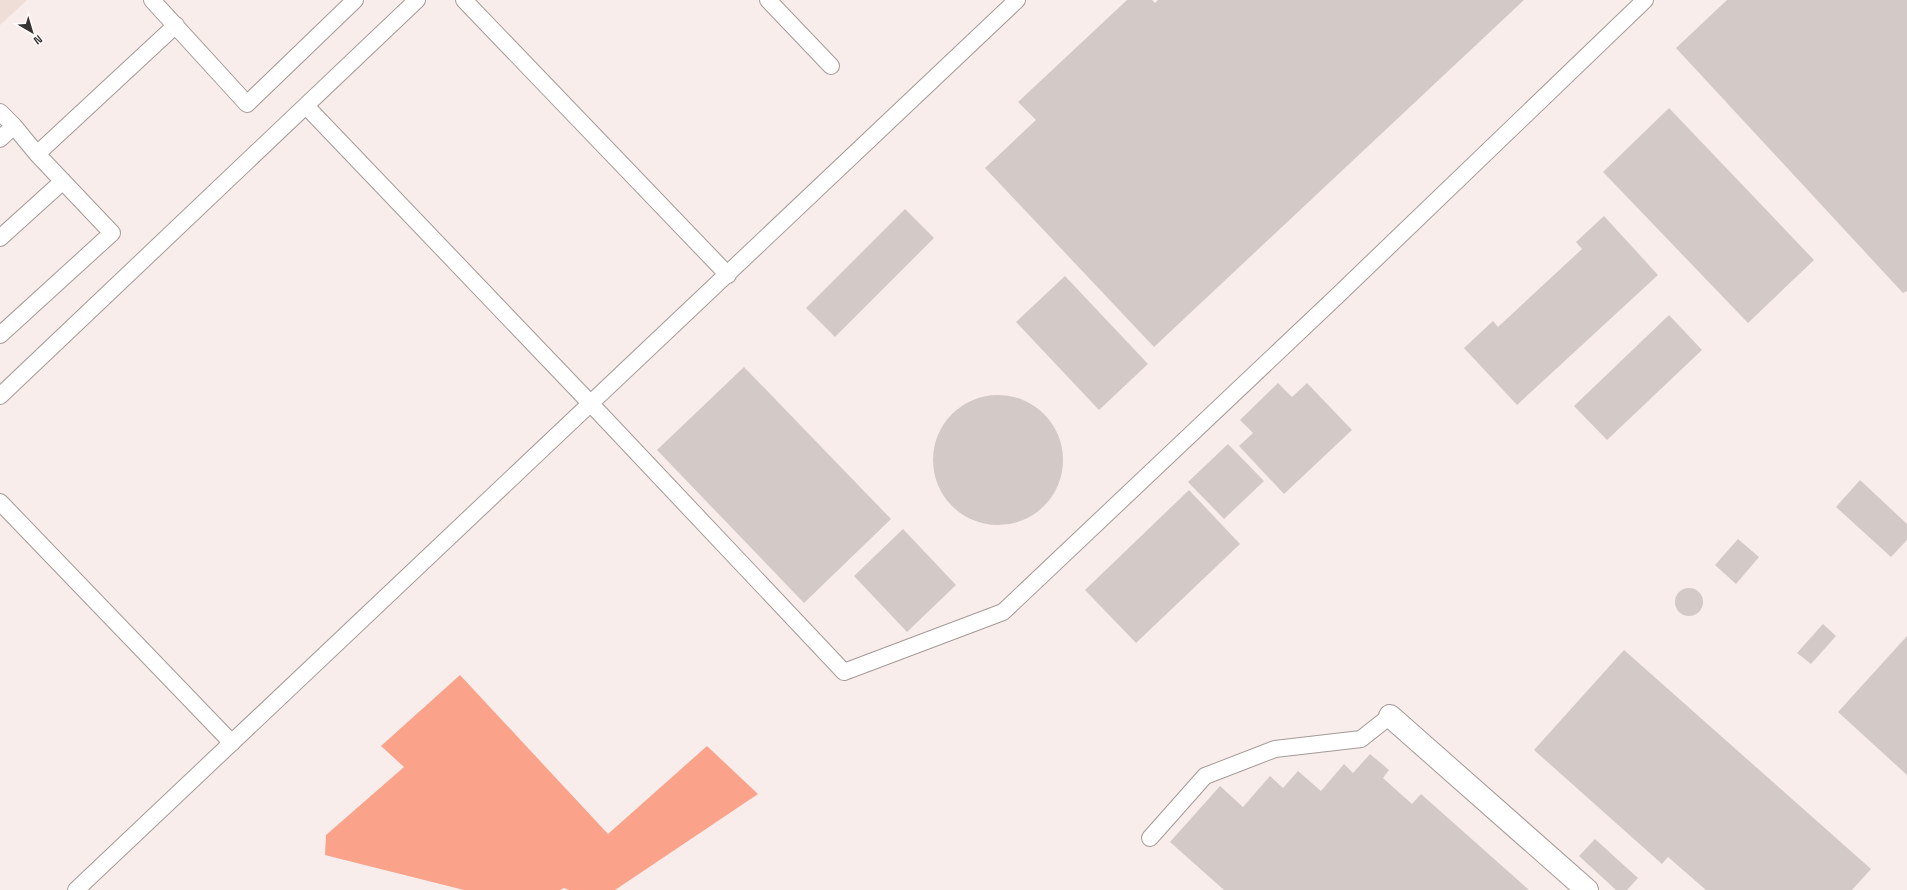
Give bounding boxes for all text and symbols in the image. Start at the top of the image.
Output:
north arrow [12,12,52,52]
text: N [31,32,45,48]

